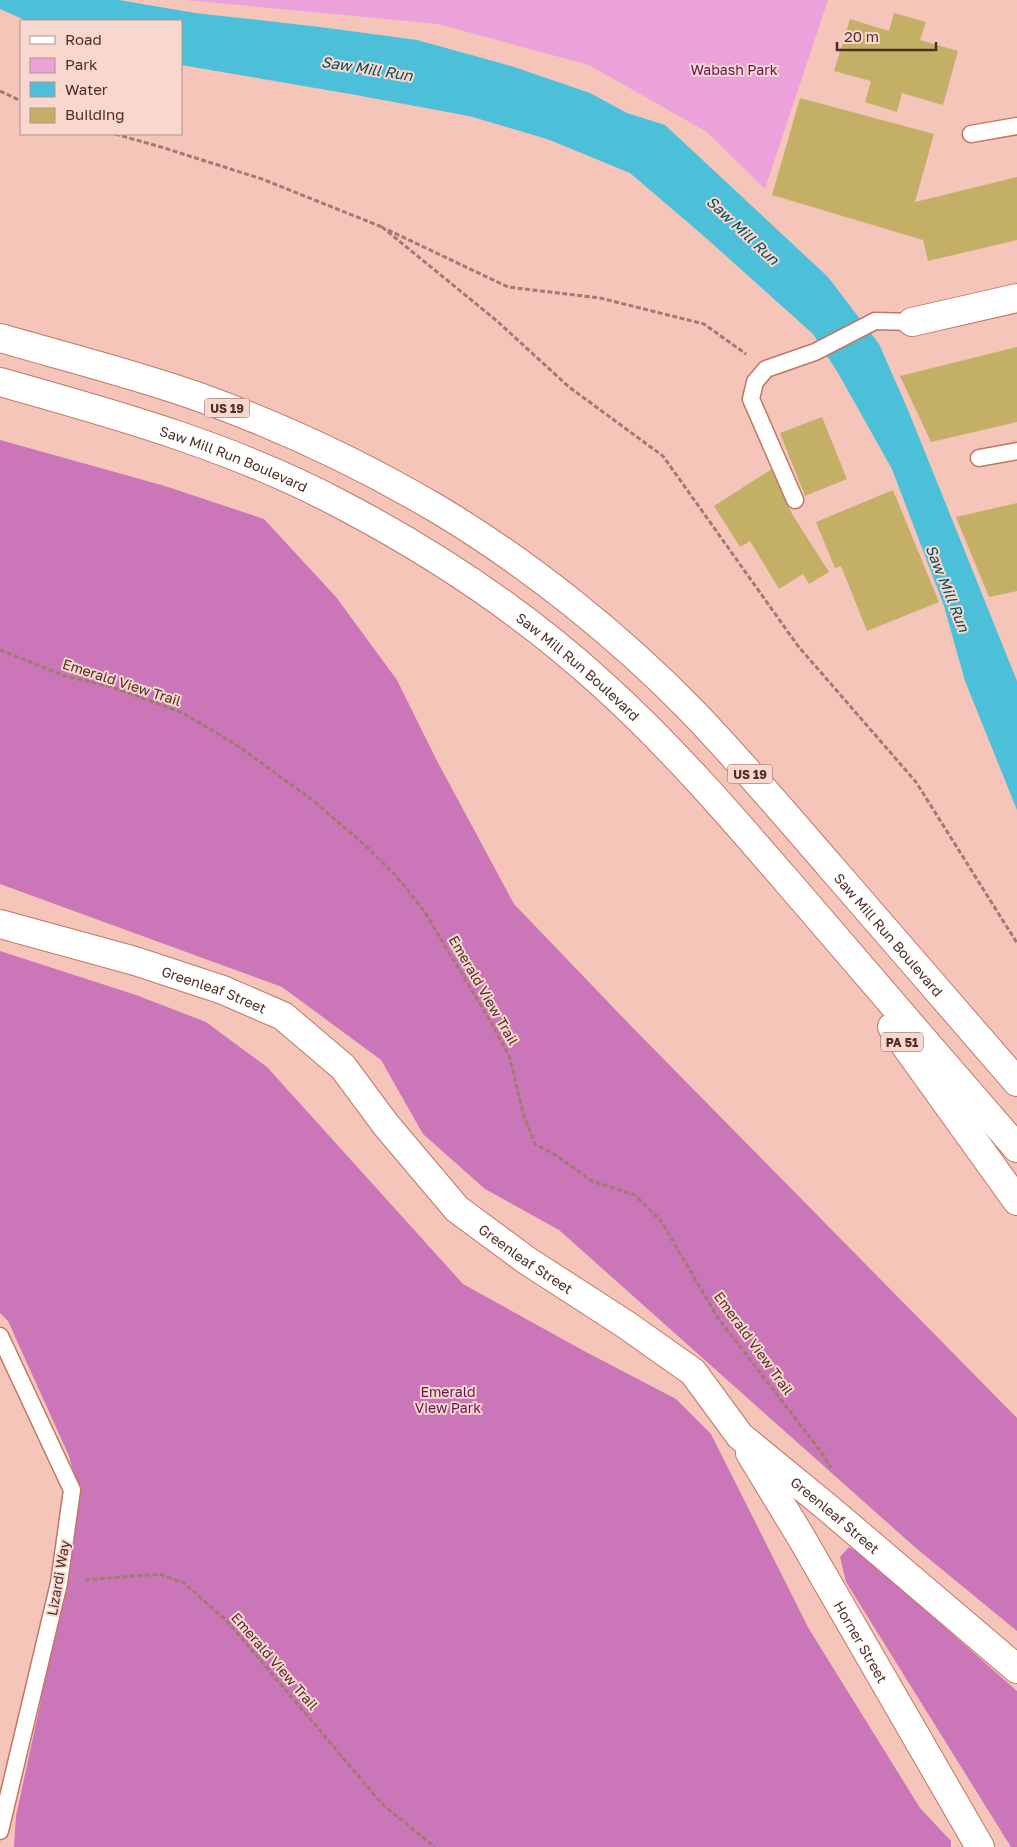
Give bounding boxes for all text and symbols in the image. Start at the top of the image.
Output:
legend [20,20,182,135]
scale bar [837,20,936,52]
text: 20 m [844,27,879,45]
text: Road [65,30,102,48]
water label: Saw Mill Run [320,52,415,84]
text: Park [65,55,98,73]
park label: Wabash Park [690,61,778,78]
text: Water [65,80,108,98]
text: Building [65,105,125,123]
water label: Saw Mill Run [703,192,783,269]
road number: US 19 [204,398,250,418]
street label: Saw Mill Run Boulevard [158,421,310,495]
water label: Saw Mill Run [922,542,974,635]
street label: Saw Mill Run Boulevard [513,608,644,724]
street label: Emerald View Trail [61,655,183,709]
road number: US 19 [728,764,772,784]
street label: Saw Mill Run Boulevard [831,869,947,999]
street label: Emerald View Trail [446,932,522,1048]
street label: Greenleaf Street [160,962,269,1016]
road number: PA 51 [881,1032,923,1052]
street label: Greenleaf Street [476,1220,576,1297]
street label: Emerald View Trail [711,1288,797,1398]
park label: Emerald View Park [415,1383,481,1416]
street label: Greenleaf Street [788,1473,883,1557]
street label: Lizardi Way [43,1539,73,1617]
street label: Horner Street [831,1598,892,1686]
street label: Emerald View Trail [228,1609,322,1713]

